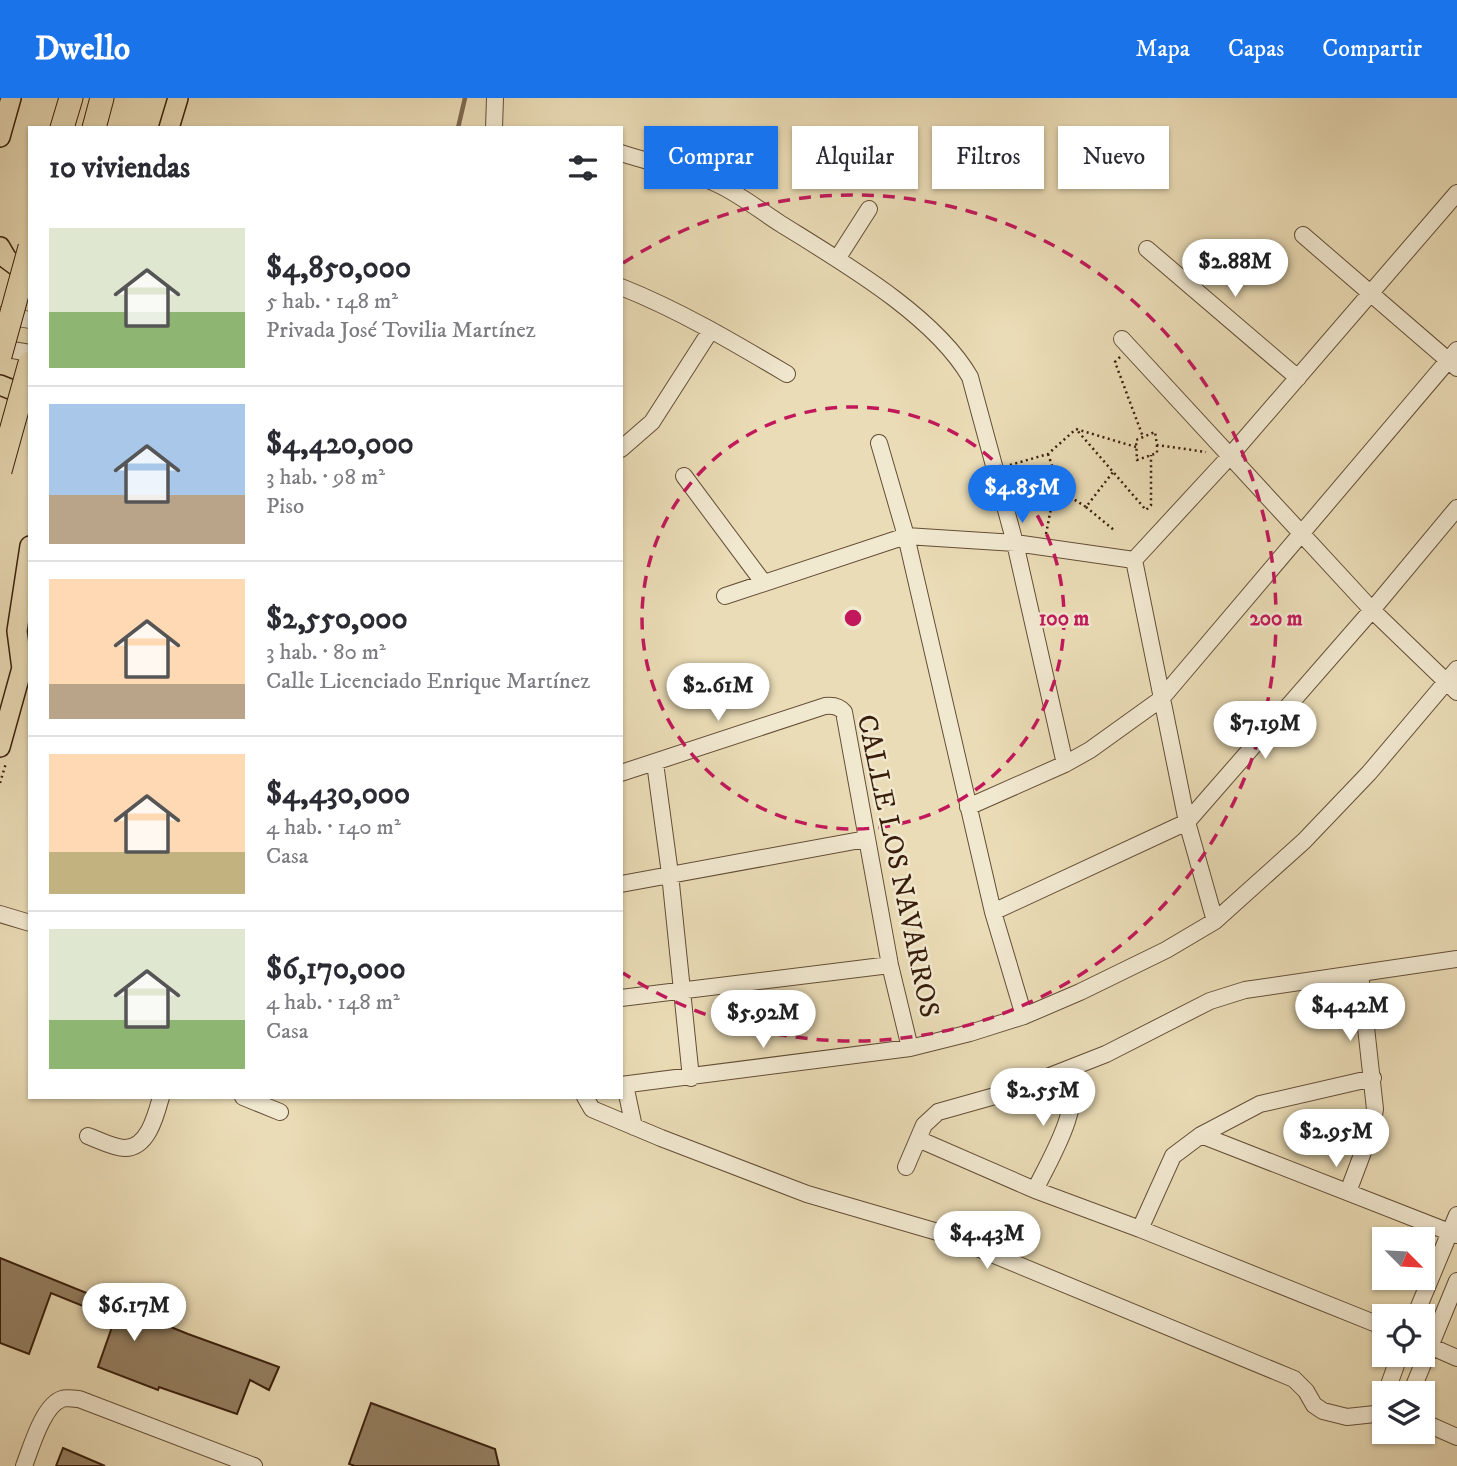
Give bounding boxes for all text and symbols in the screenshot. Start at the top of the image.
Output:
text: Dwello [35,29,130,70]
text: Mapa [1136,34,1190,64]
text: Capas [1228,34,1284,64]
text: Compartir [1322,34,1422,64]
chip: Comprar [644,126,778,189]
chip: Alquilar [792,126,918,189]
chip: Filtros [932,126,1044,189]
chip: Nuevo [1058,126,1169,189]
icon: filters [564,149,602,187]
text: 10 viviendas [49,150,190,187]
pin: $2.88M [1178,240,1292,299]
text: $2.88M [1198,247,1272,276]
text: $4,850,000 [266,250,411,287]
icon: home [105,256,189,340]
text: 5 hab. · 148 m² [266,287,398,316]
text: Privada José Tovilia Martínez [266,316,536,345]
text: $4,420,000 [266,426,414,463]
icon: home [105,432,189,516]
text: 3 hab. · 98 m² [266,463,385,492]
pin: $4.85M [965,466,1079,525]
text: $4.85M [984,473,1060,502]
text: Piso [266,492,304,521]
text: $2,550,000 [266,601,408,638]
centre of rings [841,606,865,630]
text: 100 m [1039,606,1089,632]
text: 200 m [1249,606,1303,632]
icon: home [105,607,189,691]
text: 3 hab. · 80 m² [266,638,386,667]
pin: $2.61M [661,664,775,723]
text: Calle Licenciado Enrique Martínez [266,667,590,696]
text: $2.61M [683,671,753,700]
pin: $7.19M [1208,702,1322,761]
text: $7.19M [1230,709,1300,738]
street label: CALLE LOS NAVARROS [849,711,947,1021]
text: $4,430,000 [266,776,410,813]
icon: home [105,782,189,866]
text: 4 hab. · 140 m² [266,813,401,842]
text: Casa [266,842,309,871]
text: $6,170,000 [266,951,406,988]
icon: home [105,957,189,1041]
pin: $4.42M [1293,984,1407,1043]
text: 4 hab. · 148 m² [266,988,400,1017]
pin: $5.92M [706,990,820,1050]
text: $4.42M [1311,991,1389,1020]
text: $5.92M [727,998,799,1027]
text: Casa [266,1017,309,1046]
pin: $2.55M [986,1068,1100,1128]
text: $2.55M [1006,1076,1080,1105]
pin: $2.95M [1279,1110,1393,1169]
text: $2.95M [1299,1117,1373,1146]
pin: $4.43M [930,1212,1044,1271]
text: $4.43M [950,1219,1024,1248]
north arrow [1372,1227,1435,1290]
map controls [1372,1227,1435,1444]
pin: $6.17M [77,1284,191,1343]
text: $6.17M [98,1291,170,1320]
button: locate [1372,1304,1435,1367]
button: layers [1372,1381,1435,1444]

